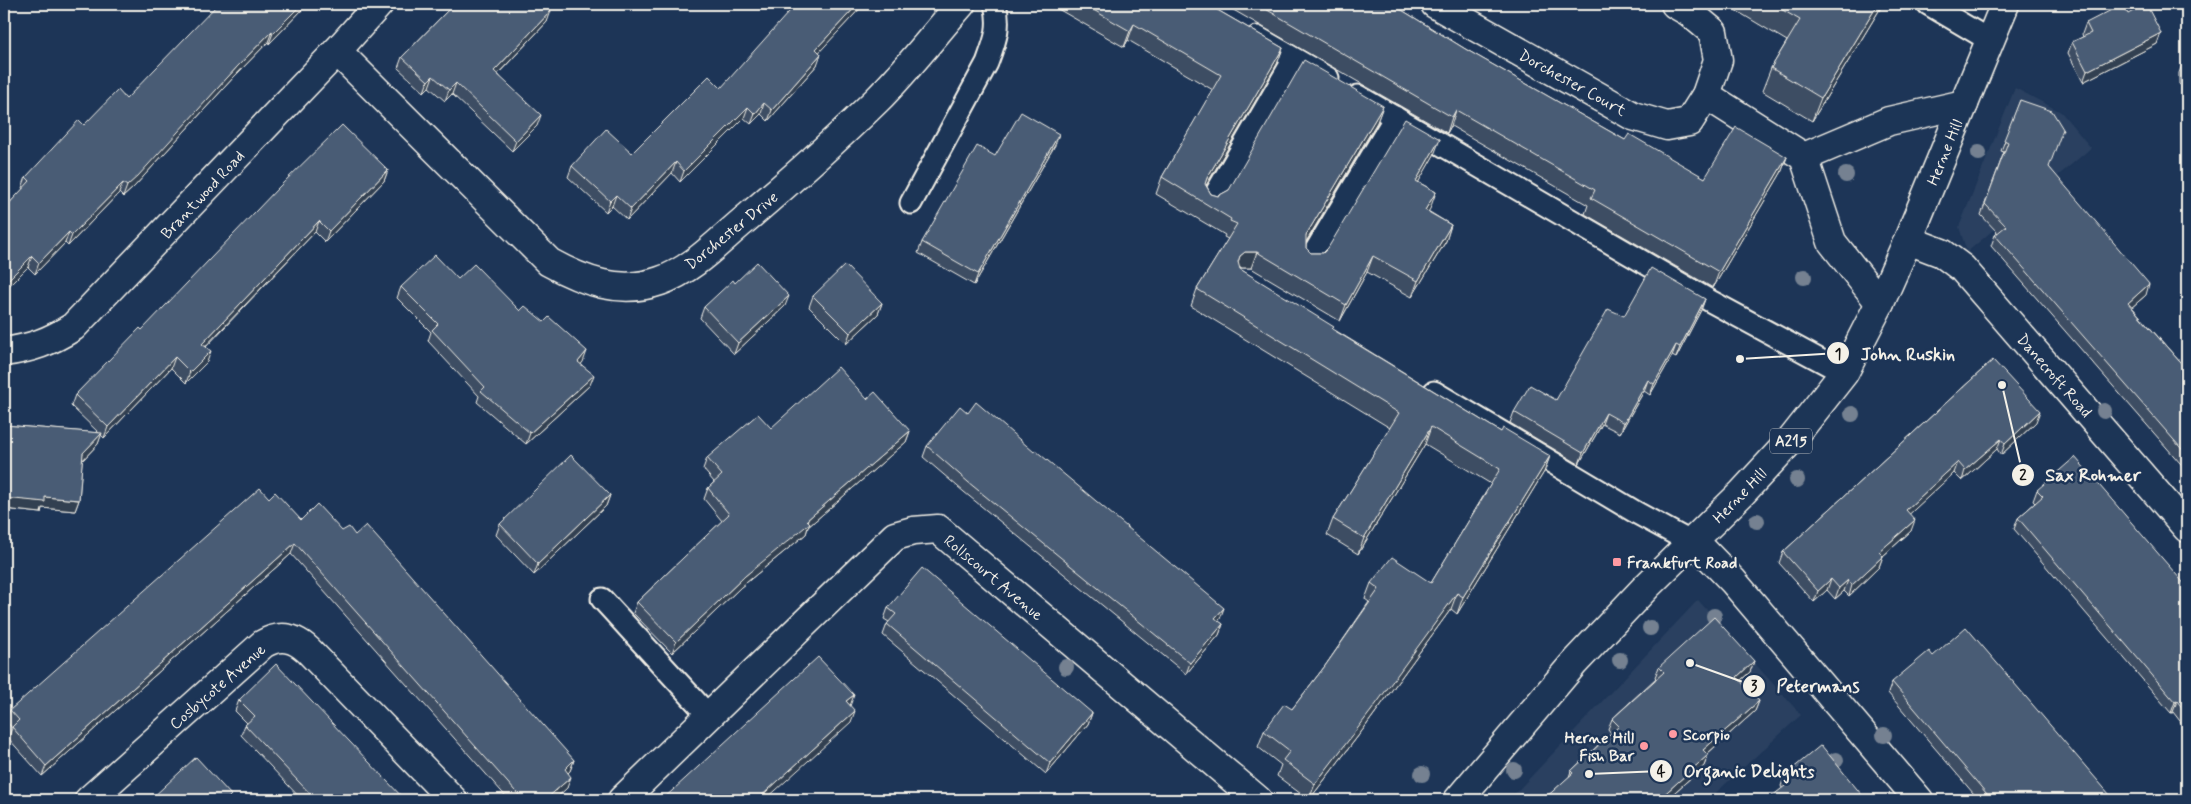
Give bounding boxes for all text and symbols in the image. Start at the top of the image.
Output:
street label: Dorchester Court [1515,45,1630,122]
street label: Herne Hill [1923,116,1968,189]
street label: Brantwood Road [157,146,250,244]
street label: Dorchester Drive [681,187,783,275]
street label: Danecroft Road [2012,330,2096,422]
callout: John Ruskin [1826,337,1965,370]
text: John Ruskin [1861,343,1955,367]
text: 1 [1835,345,1841,365]
road number: A215 [1770,428,1812,454]
callout: Sax Rohmer [2010,458,2151,491]
street label: Herne Hill [1708,464,1772,528]
text: Sax Rohmer [2045,464,2141,488]
text: 2 [2019,466,2027,486]
street label: Rollscourt Avenue [939,530,1047,626]
place label: Frankfurt Road [1627,553,1737,574]
marker: Frankfurt Road [1611,556,1623,568]
street label: Cosbycote Avenue [165,639,271,735]
callout: Petermans [1742,669,1870,702]
text: Petermans [1776,675,1860,699]
text: 3 [1751,677,1758,697]
place label: Scorpio [1683,725,1730,746]
place label: Herne Hill Fish Bar [1565,728,1634,767]
marker: Scorpio [1667,728,1679,740]
marker: Herne Hill Fish Bar [1638,740,1650,752]
callout: Organic Delights [1648,754,1824,787]
text: Organic Delights [1683,760,1815,786]
text: 4 [1657,762,1666,782]

